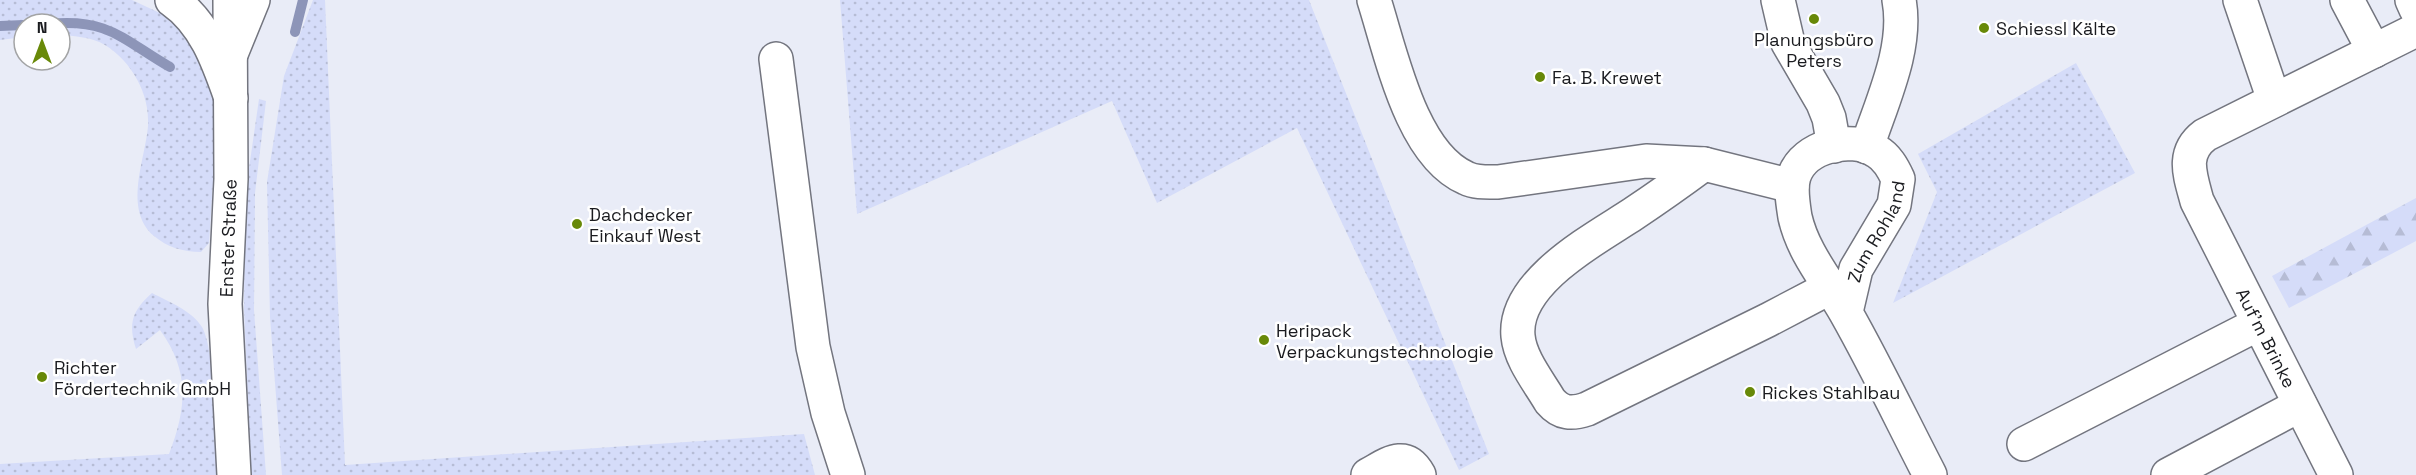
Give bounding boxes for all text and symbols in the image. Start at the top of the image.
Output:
north arrow [12,12,72,72]
marker: Planungsbüro Peters [1807,12,1821,26]
text: N [37,17,47,38]
place label: Schiessl Kälte [1996,17,2116,40]
marker: Schiessl Kälte [1977,21,1991,35]
place label: Planungsbüro Peters [1754,28,1874,72]
place label: Fa. B. Krewet [1552,66,1662,89]
marker: Fa. B. Krewet [1533,70,1547,84]
street label: Enster Straße [214,178,242,298]
street label: Zum Rohland [1842,179,1909,285]
place label: Dachdecker Einkauf West [589,203,701,247]
marker: Dachdecker Einkauf West [570,217,584,231]
street label: Auf'm Brinke [2231,284,2301,392]
place label: Heripack Verpackungstechnologie [1276,319,1494,363]
marker: Heripack Verpackungstechnologie [1257,333,1271,347]
place label: Richter Fördertechnik GmbH [54,356,231,400]
marker: Richter Fördertechnik GmbH [35,370,49,384]
place label: Rickes Stahlbau [1762,381,1900,404]
marker: Rickes Stahlbau [1743,385,1757,399]

